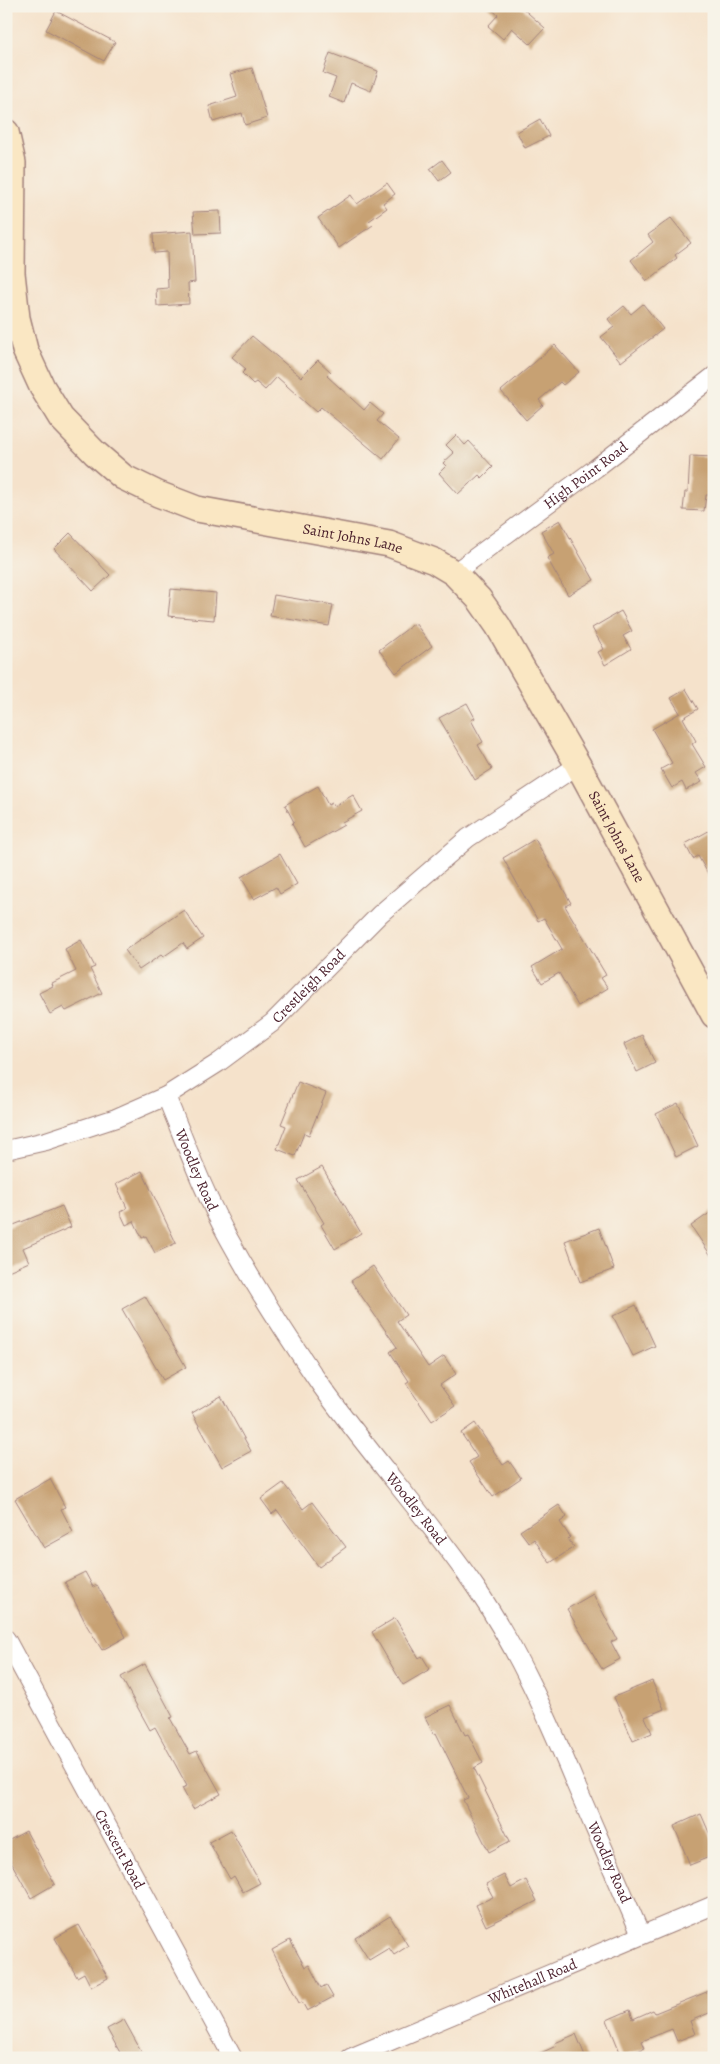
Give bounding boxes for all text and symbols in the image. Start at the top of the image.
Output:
street label: High Point Road [539,436,633,513]
street label: Saint Johns Lane [301,518,406,558]
street label: Saint Johns Lane [584,787,650,886]
street label: Crestleigh Road [267,944,350,1028]
street label: Woodley Road [170,1125,223,1215]
street label: Woodley Road [381,1467,452,1550]
street label: Crescent Road [90,1806,150,1893]
street label: Woodley Road [582,1817,636,1907]
street label: Whitehall Road [484,1953,581,2009]

